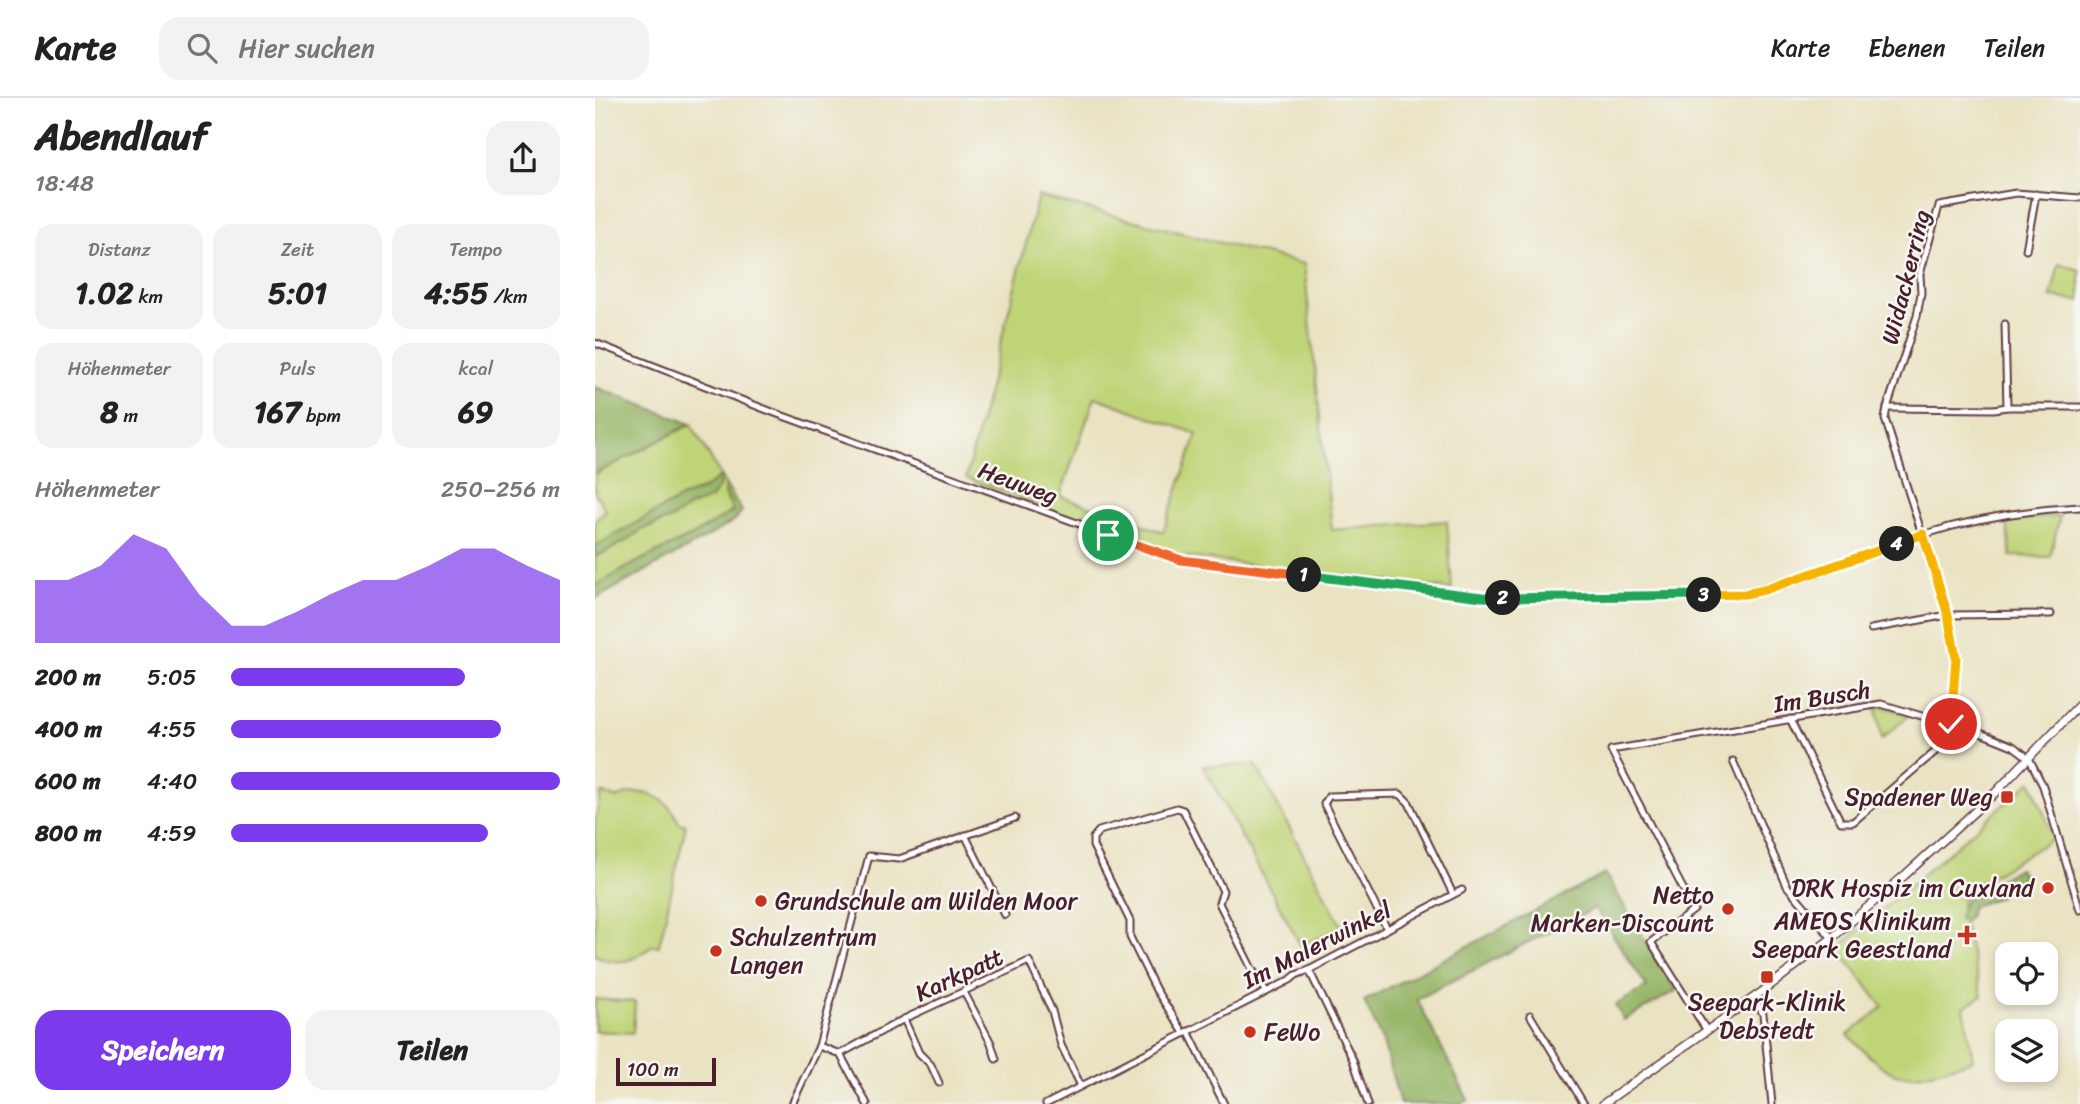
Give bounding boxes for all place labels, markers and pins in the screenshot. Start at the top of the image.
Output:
pin [1078,505,1138,565]
pin: 4 [1879,526,1915,562]
pin: 1 [1287,558,1321,592]
pin: 3 [1687,578,1721,612]
pin: 2 [1485,580,1521,616]
pin [1921,694,1981,754]
place label: Spadener Weg [1845,776,1993,818]
marker: Spadener Weg [1999,789,2015,805]
place label: DRK Hospiz im Cuxland [1791,867,2035,909]
place label: Netto Marken-Discount [1531,874,1714,944]
place label: Grundschule am Wilden Moor [775,880,1078,922]
marker: DRK Hospiz im Cuxland [2040,880,2056,896]
marker: Grundschule am Wilden Moor [753,893,769,909]
place label: AMEOS Klinikum Seepark Geestland [1752,900,1952,970]
marker: Netto Marken-Discount [1720,901,1736,917]
place label: Schulzentrum Langen [730,916,877,986]
marker: AMEOS Klinikum Seepark Geestland [1957,925,1977,945]
marker: Schulzentrum Langen [708,943,724,959]
marker: Seepark-Klinik Debstedt [1759,969,1775,985]
place label: Seepark-Klinik Debstedt [1688,981,1846,1051]
place label: FeWo [1264,1011,1320,1053]
marker: FeWo [1242,1024,1258,1040]

